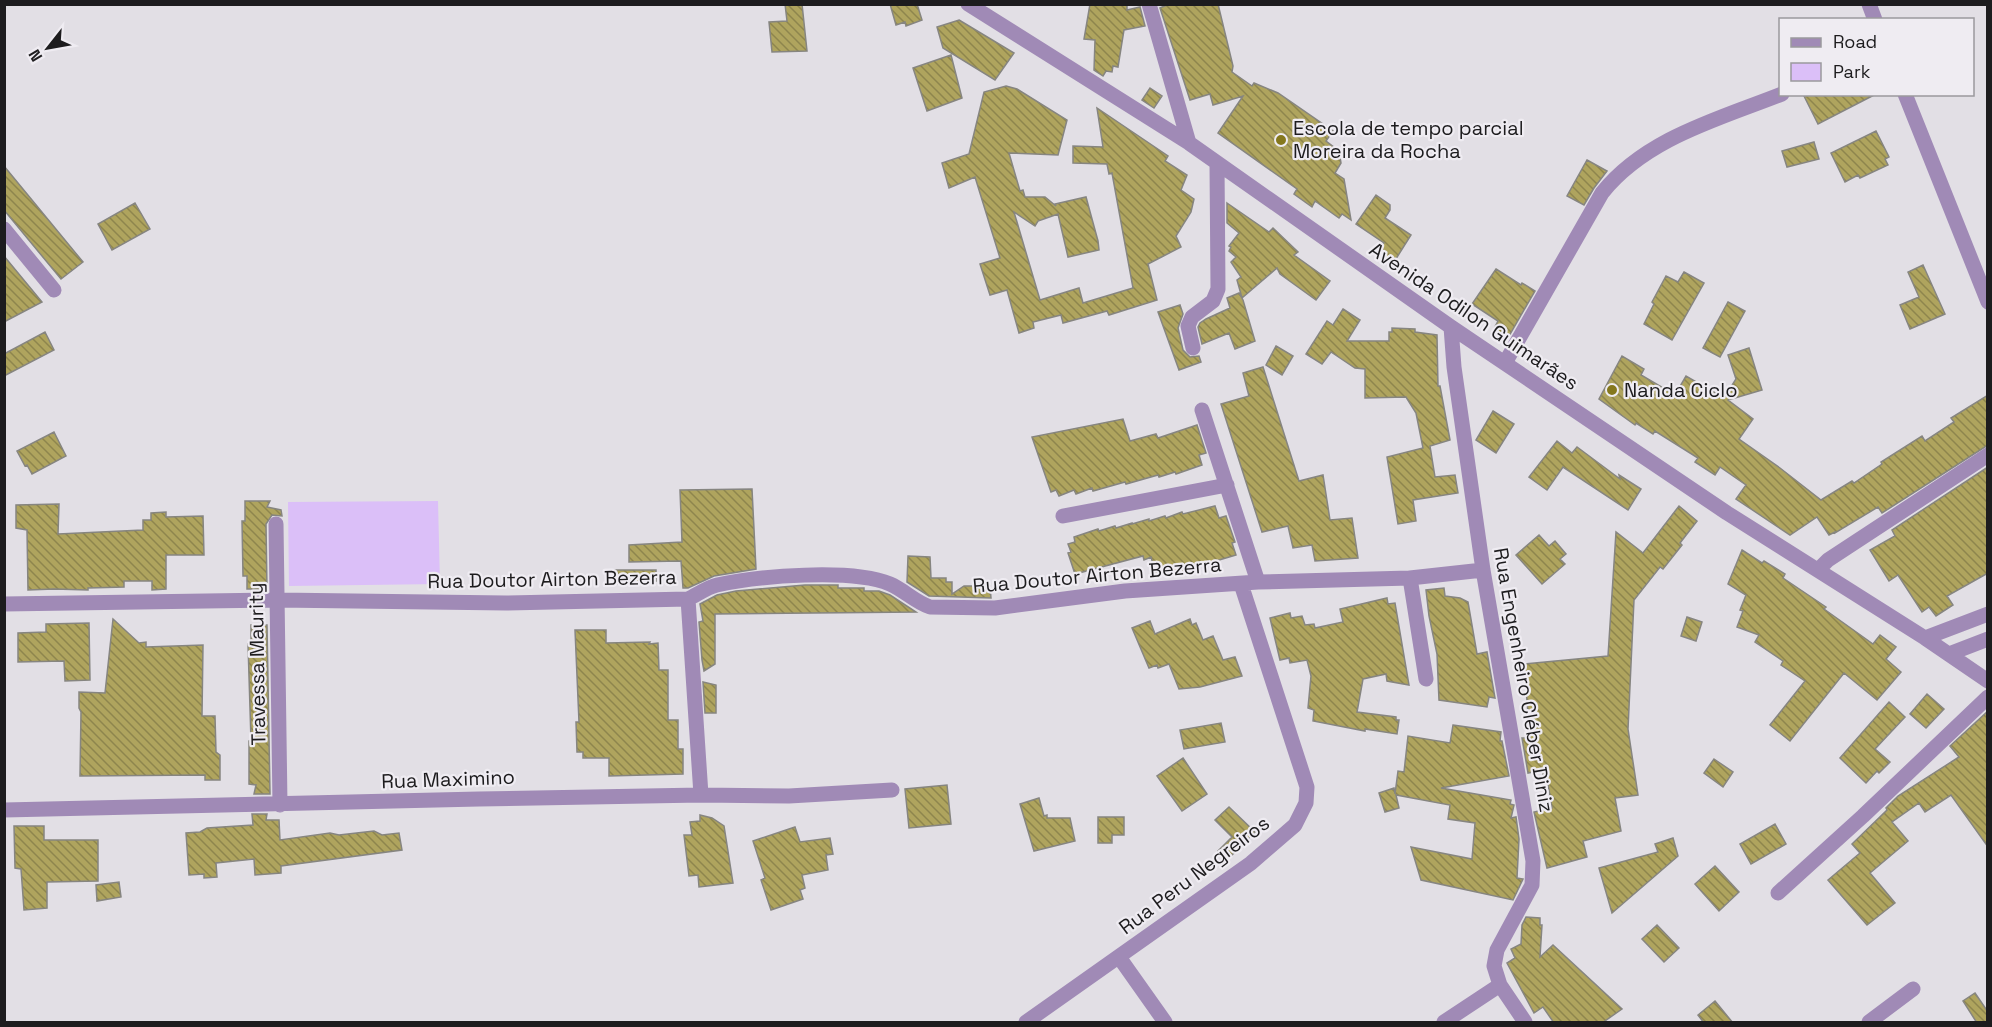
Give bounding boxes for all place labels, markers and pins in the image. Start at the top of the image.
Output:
place label: Escola de tempo parcial Moreira da Rocha [1293,115,1524,164]
marker: Escola de tempo parcial Moreira da Rocha [1274,133,1288,147]
place label: Nanda Ciclo [1624,377,1738,403]
marker: Nanda Ciclo [1605,383,1619,397]

